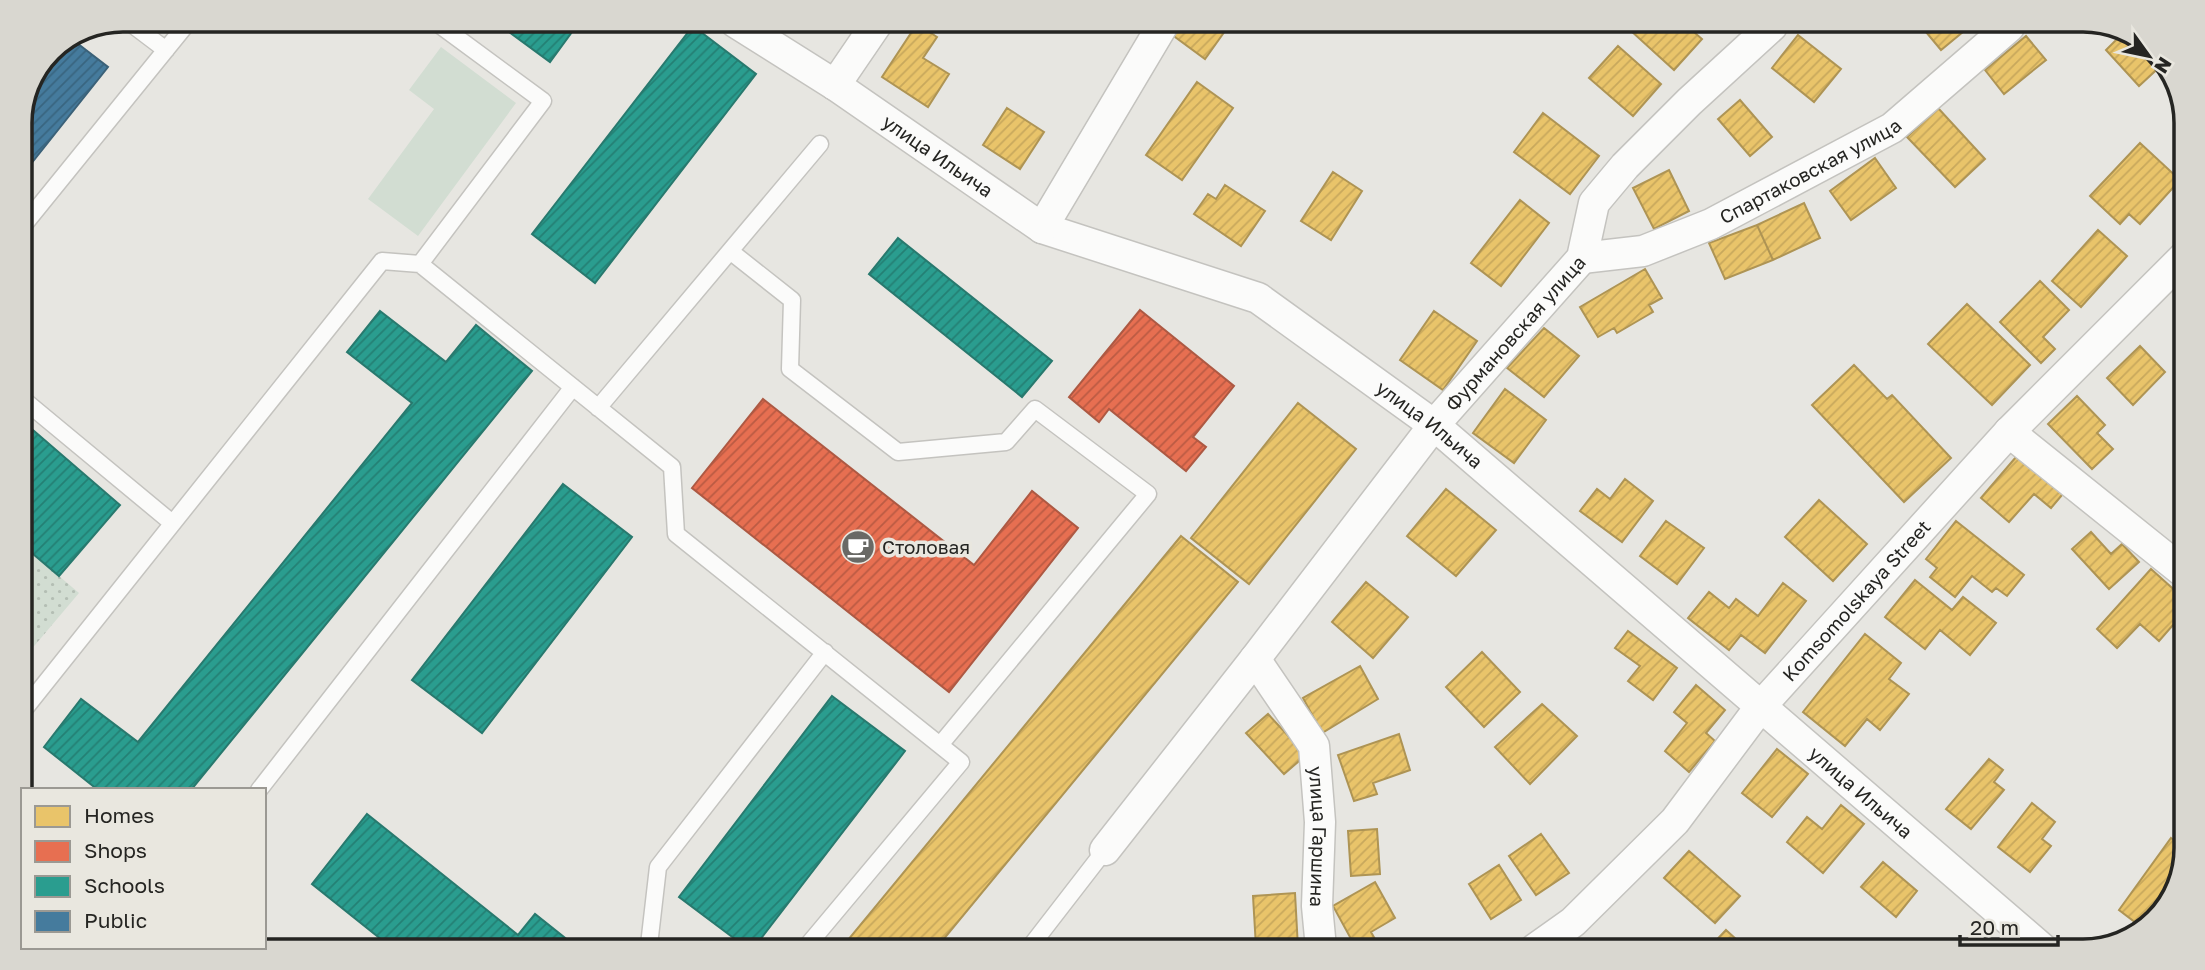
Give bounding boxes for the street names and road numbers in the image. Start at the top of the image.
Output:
street label: улица Ильича [878,109,998,202]
street label: Спартаковская улица [1715,113,1906,228]
street label: Фурмановская улица [1440,250,1590,415]
street label: улица Ильича [1372,375,1488,473]
street label: Komsomolskaya Street [1777,515,1935,686]
street label: улица Ильича [1805,741,1917,843]
street label: улица Гаршина [1305,765,1332,908]

